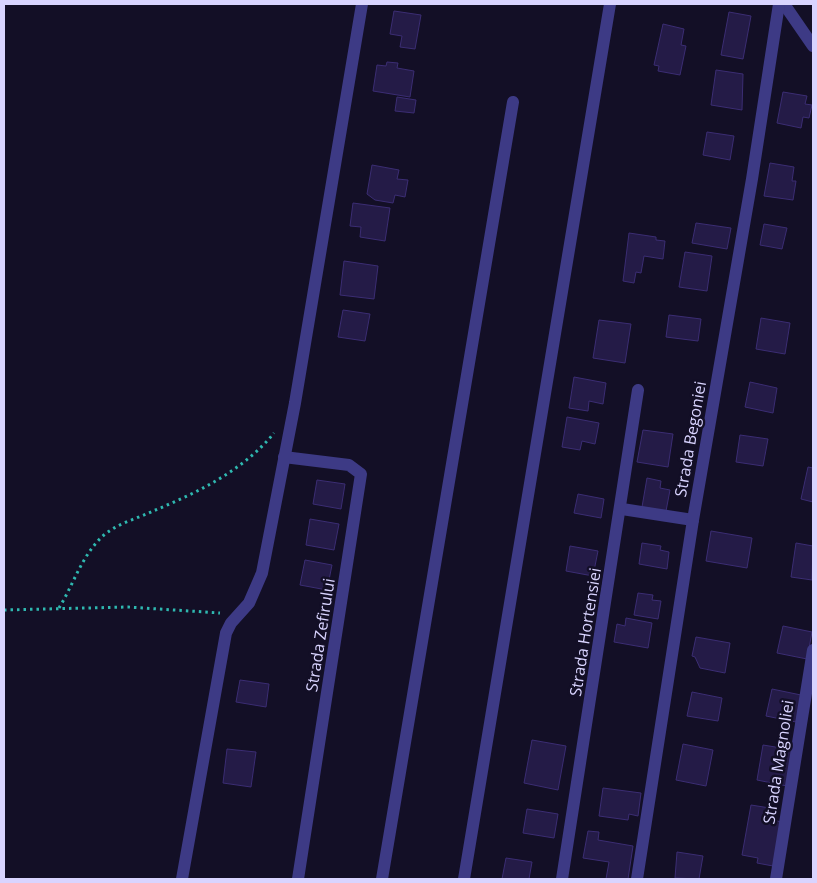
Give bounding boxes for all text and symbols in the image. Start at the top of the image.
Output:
street label: Strada Begoniei [669,379,711,499]
street label: Strada Hortensiei [564,566,606,698]
street label: Strada Zefirului [300,577,340,693]
street label: Strada Magnoliei [757,698,799,826]

